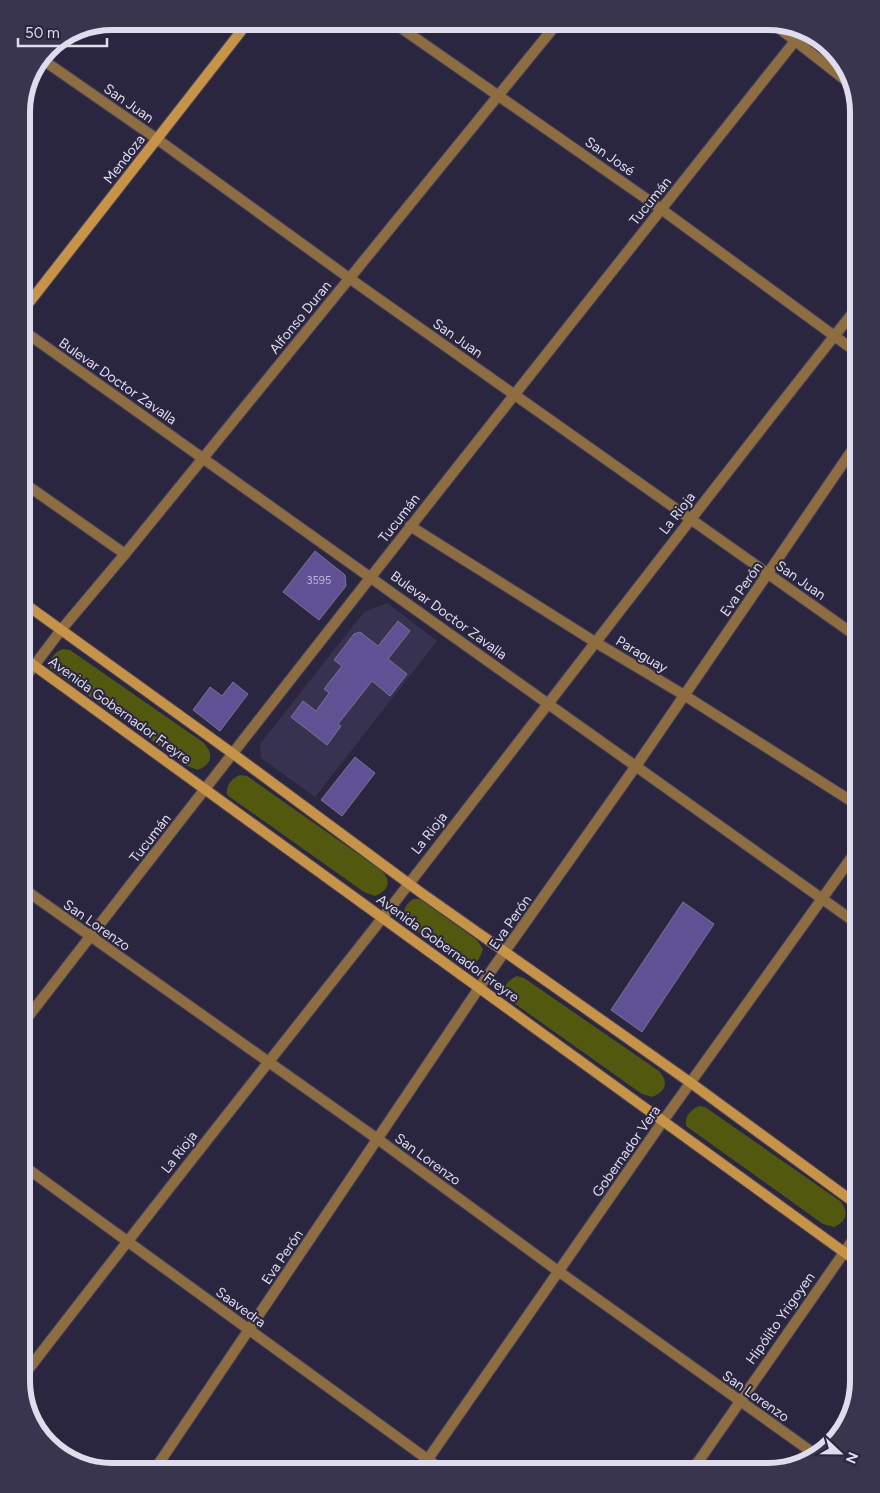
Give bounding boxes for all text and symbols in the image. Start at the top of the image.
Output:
scale bar [18,15,106,47]
text: 50 m [25,24,60,42]
street label: San Juan [100,80,157,127]
street label: Mendoza [100,131,149,187]
street label: San José [582,133,638,180]
street label: Tucumán [626,174,675,229]
street label: Alfonso Duran [266,277,335,357]
street label: San Juan [429,315,486,362]
street label: Bulevar Doctor Zavalla [56,334,180,428]
street label: La Rioja [656,489,699,538]
street label: Tucumán [375,490,424,546]
street label: San Juan [772,557,829,604]
street label: Eva Perón [717,559,766,620]
street label: Bulevar Doctor Zavalla [387,567,510,663]
house number: 3595 [307,574,331,587]
street label: Paraguay [613,632,671,677]
street label: Avenida Gobernador Freyre [45,653,195,768]
street label: La Rioja [408,809,451,858]
street label: Tucumán [126,810,175,866]
street label: Avenida Gobernador Freyre [373,891,523,1006]
street label: Eva Perón [486,892,535,953]
street label: San Lorenzo [60,896,133,955]
street label: Gobernador Vera [589,1102,664,1200]
street label: La Rioja [158,1128,201,1177]
street label: San Lorenzo [391,1130,464,1189]
street label: Eva Perón [258,1227,307,1288]
street label: Hipólito Yrigoyen [742,1269,818,1367]
street label: Saavedra [212,1284,269,1331]
street label: San Lorenzo [719,1367,792,1426]
north arrow [815,1428,865,1478]
text: N [842,1449,861,1466]

